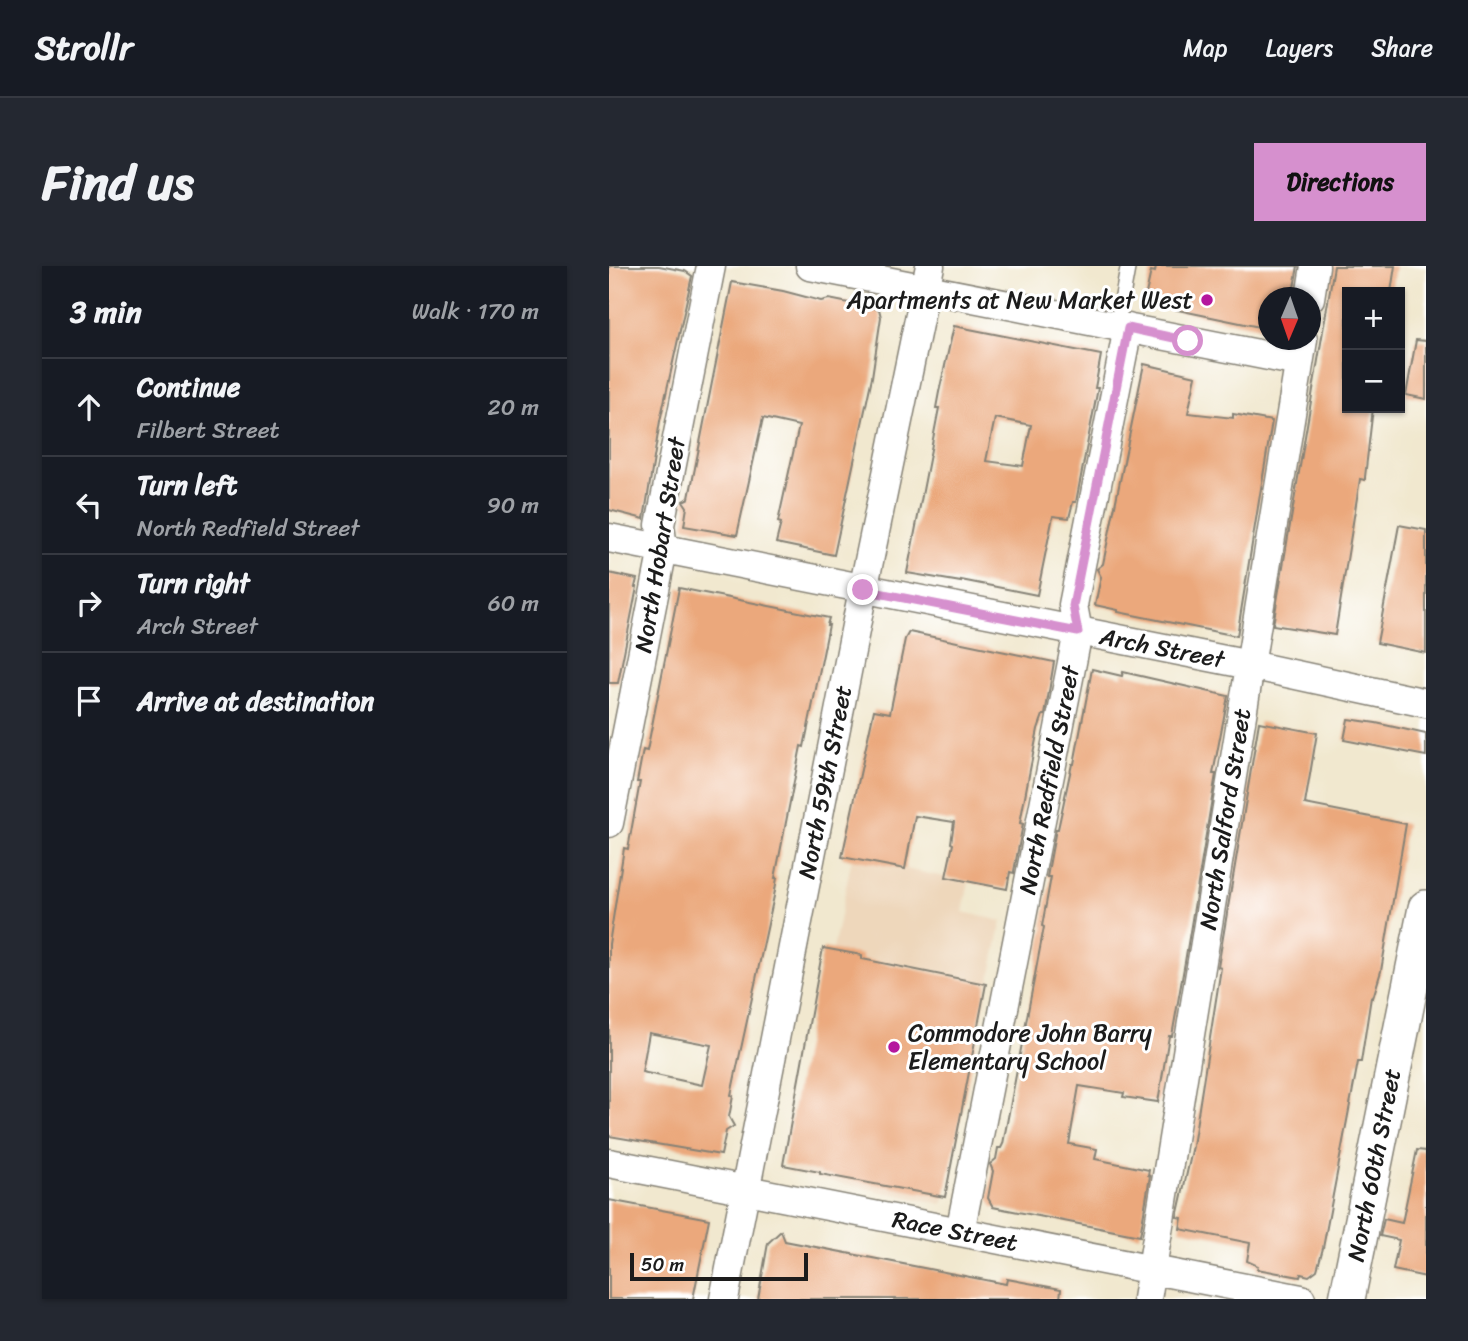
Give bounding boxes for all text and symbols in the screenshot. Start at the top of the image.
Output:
text: Strollr [35,19,133,77]
text: Map [1183,27,1228,69]
text: Layers [1266,27,1333,69]
text: Share [1371,27,1433,69]
text: Find us [42,139,194,226]
button: Directions [1254,143,1426,221]
place label: Apartments at New Market West [846,279,1193,321]
text: 3 min [70,285,142,339]
north arrow [1258,287,1321,350]
map controls [1342,287,1405,413]
button: + [1342,287,1405,350]
text: Walk · 170 m [412,291,539,332]
marker: Apartments at New Market West [1199,292,1215,308]
route start [1172,325,1203,356]
button: − [1342,350,1405,413]
text: Continue [137,364,240,410]
text: 20 m [488,387,539,428]
icon: ahead [70,388,108,426]
text: Filbert Street [137,410,280,451]
street label: North Hobart Street [622,433,698,656]
text: Turn left [137,462,237,508]
text: 90 m [487,485,539,526]
icon: left [70,486,108,524]
text: North Redfield Street [137,508,360,549]
text: Turn right [137,560,250,606]
route end [847,574,878,605]
text: 60 m [488,583,539,624]
icon: right [70,584,108,622]
text: Arch Street [137,606,258,647]
street label: Arch Street [1095,615,1229,681]
street label: North Redfield Street [1006,661,1092,898]
text: Arrive at destination [137,678,374,724]
icon: arrive [70,682,108,720]
street label: North 59th Street [786,682,864,882]
street label: North Salford Street [1187,705,1263,933]
place label: Commodore John Barry Elementary School [908,1012,1153,1082]
marker: Commodore John Barry Elementary School [886,1039,902,1055]
street label: North 60th Street [1335,1065,1413,1265]
street label: Race Street [889,1198,1021,1264]
text: 50 m [641,1248,684,1281]
scale bar [630,1250,809,1282]

